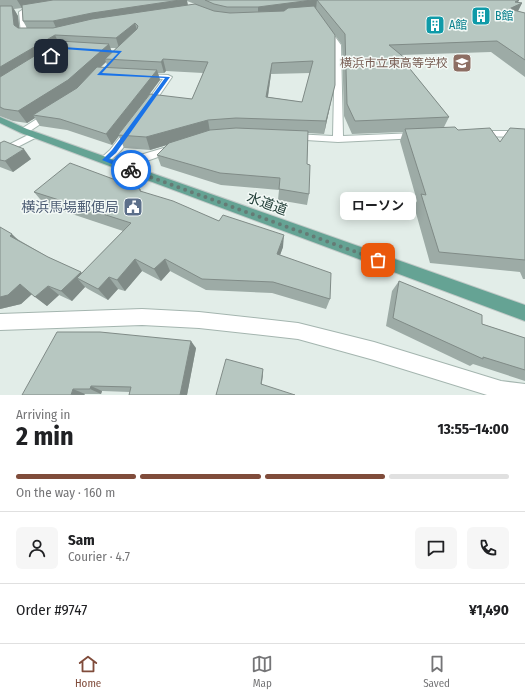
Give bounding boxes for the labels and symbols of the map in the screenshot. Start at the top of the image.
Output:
building icon: B館 [470,5,492,27]
place label: B館 [495,9,514,23]
building icon: A館 [424,14,446,36]
place label: A館 [449,18,467,32]
pin [34,39,68,73]
school or university icon: 横浜市立東高等学校 [451,52,473,74]
place label: 横浜市立東高等学校 [340,56,448,70]
courier [111,150,151,190]
street label: 水道道 [244,189,290,219]
callout: ローソン [340,192,416,220]
public building icon: 横浜馬場郵便局 [122,196,144,218]
place label: 横浜馬場郵便局 [21,199,119,216]
pin [361,243,395,277]

